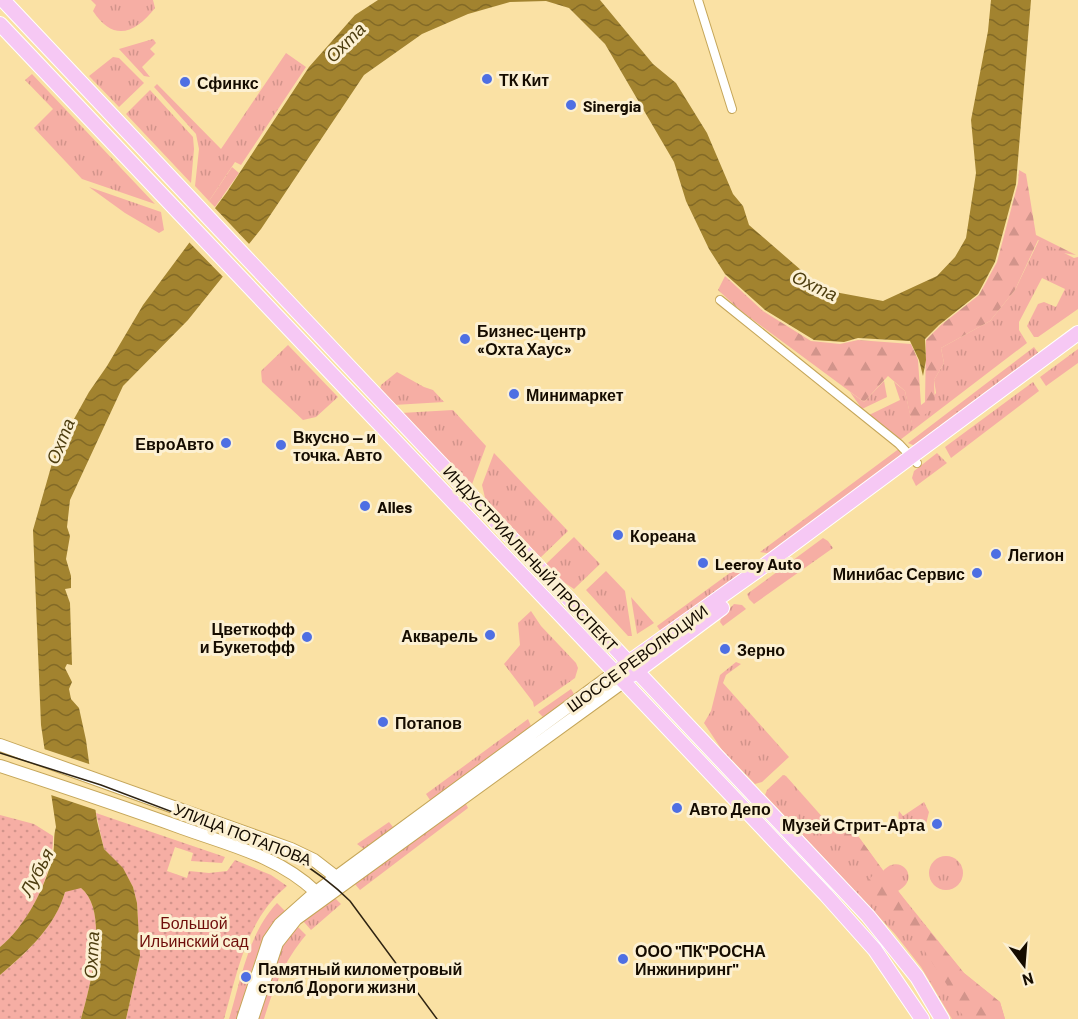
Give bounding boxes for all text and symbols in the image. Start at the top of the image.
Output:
water label: Охта [320,17,370,67]
place label: ТК Кит [499,70,549,89]
marker: ТК Кит [480,72,494,86]
place label: Сфинкс [197,73,259,92]
marker: Сфинкс [178,75,192,89]
place label: Sinergia [583,96,641,115]
marker: Sinergia [564,98,578,112]
water label: Охта [789,265,841,305]
place label: Бизнес-центр «Охта Хаус» [477,321,586,358]
marker: Бизнес-центр «Охта Хаус» [458,332,472,346]
place label: Минимаркет [526,385,624,404]
marker: Минимаркет [507,387,521,401]
water label: Охта [41,415,79,467]
place label: Вкусно — и точка. Авто [293,427,383,464]
place label: ЕвроАвто [135,434,214,453]
marker: ЕвроАвто [219,436,233,450]
marker: Вкусно — и точка. Авто [274,438,288,452]
street label: ИНДУСТРИАЛЬНЫЙ ПРОСПЕКТ [440,461,622,655]
place label: Alles [377,497,412,516]
marker: Alles [358,499,372,513]
place label: Кореана [630,526,696,545]
marker: Кореана [611,528,625,542]
place label: Легион [1008,545,1064,564]
marker: Легион [989,547,1003,561]
place label: Leeroy Auto [715,554,802,573]
marker: Leeroy Auto [696,556,710,570]
place label: Минибас Сервис [833,564,965,583]
marker: Минибас Сервис [970,566,984,580]
street label: ШОССЕ РЕВОЛЮЦИИ [563,601,711,715]
place label: Цветкофф и Букетофф [200,619,295,656]
place label: Акварель [401,626,478,645]
marker: Акварель [483,628,497,642]
marker: Цветкофф и Букетофф [300,630,314,644]
place label: Зерно [737,640,785,659]
marker: Зерно [718,642,732,656]
place label: Потапов [395,713,462,732]
marker: Потапов [376,715,390,729]
street label: УЛИЦА ПОТАПОВА [172,799,315,869]
place label: Авто Депо [689,799,771,818]
marker: Авто Депо [670,801,684,815]
place label: Музей Стрит-Арта [782,815,925,834]
marker: Музей Стрит-Арта [930,817,944,831]
water label: Лубья [14,844,58,901]
park label: Большой Ильинский сад [139,913,249,950]
water label: Охта [79,931,103,979]
north arrow [994,935,1054,995]
place label: ООО "ПК"РОСНА Инжиниринг" [635,941,766,978]
marker: ООО "ПК"РОСНА Инжиниринг" [616,952,630,966]
place label: Памятный километровый столб Дороги жизни [258,959,462,996]
text: N [1021,969,1036,990]
marker: Памятный километровый столб Дороги жизни [239,970,253,984]

